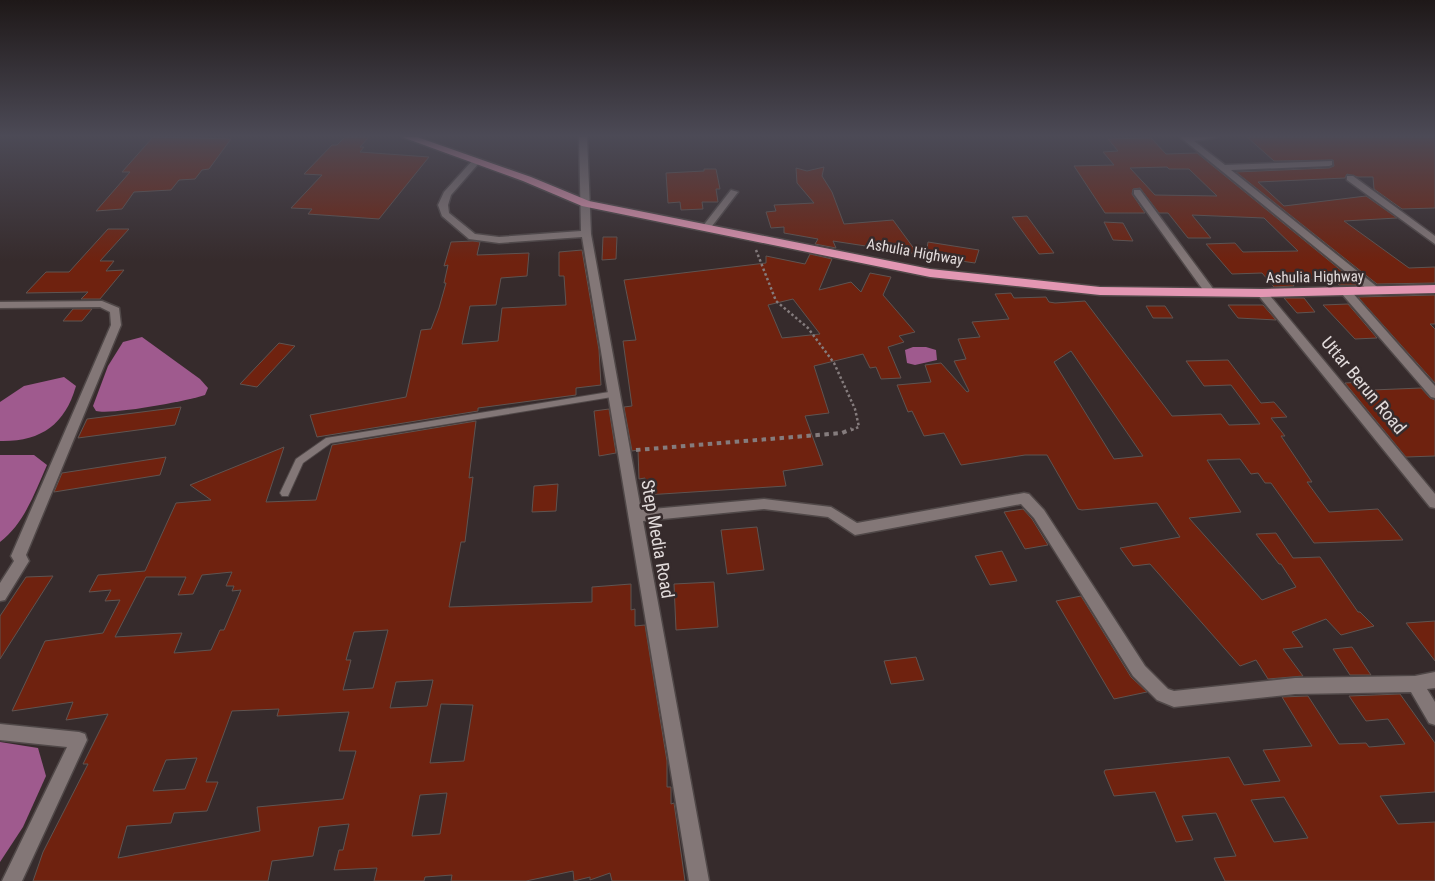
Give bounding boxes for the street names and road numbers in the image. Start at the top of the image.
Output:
street label: Ashulia Highway [865,235,965,269]
street label: Ashulia Highway [1266,267,1364,287]
street label: Uttar Berun Road [1317,332,1411,438]
street label: Step Media Road [637,478,679,600]

